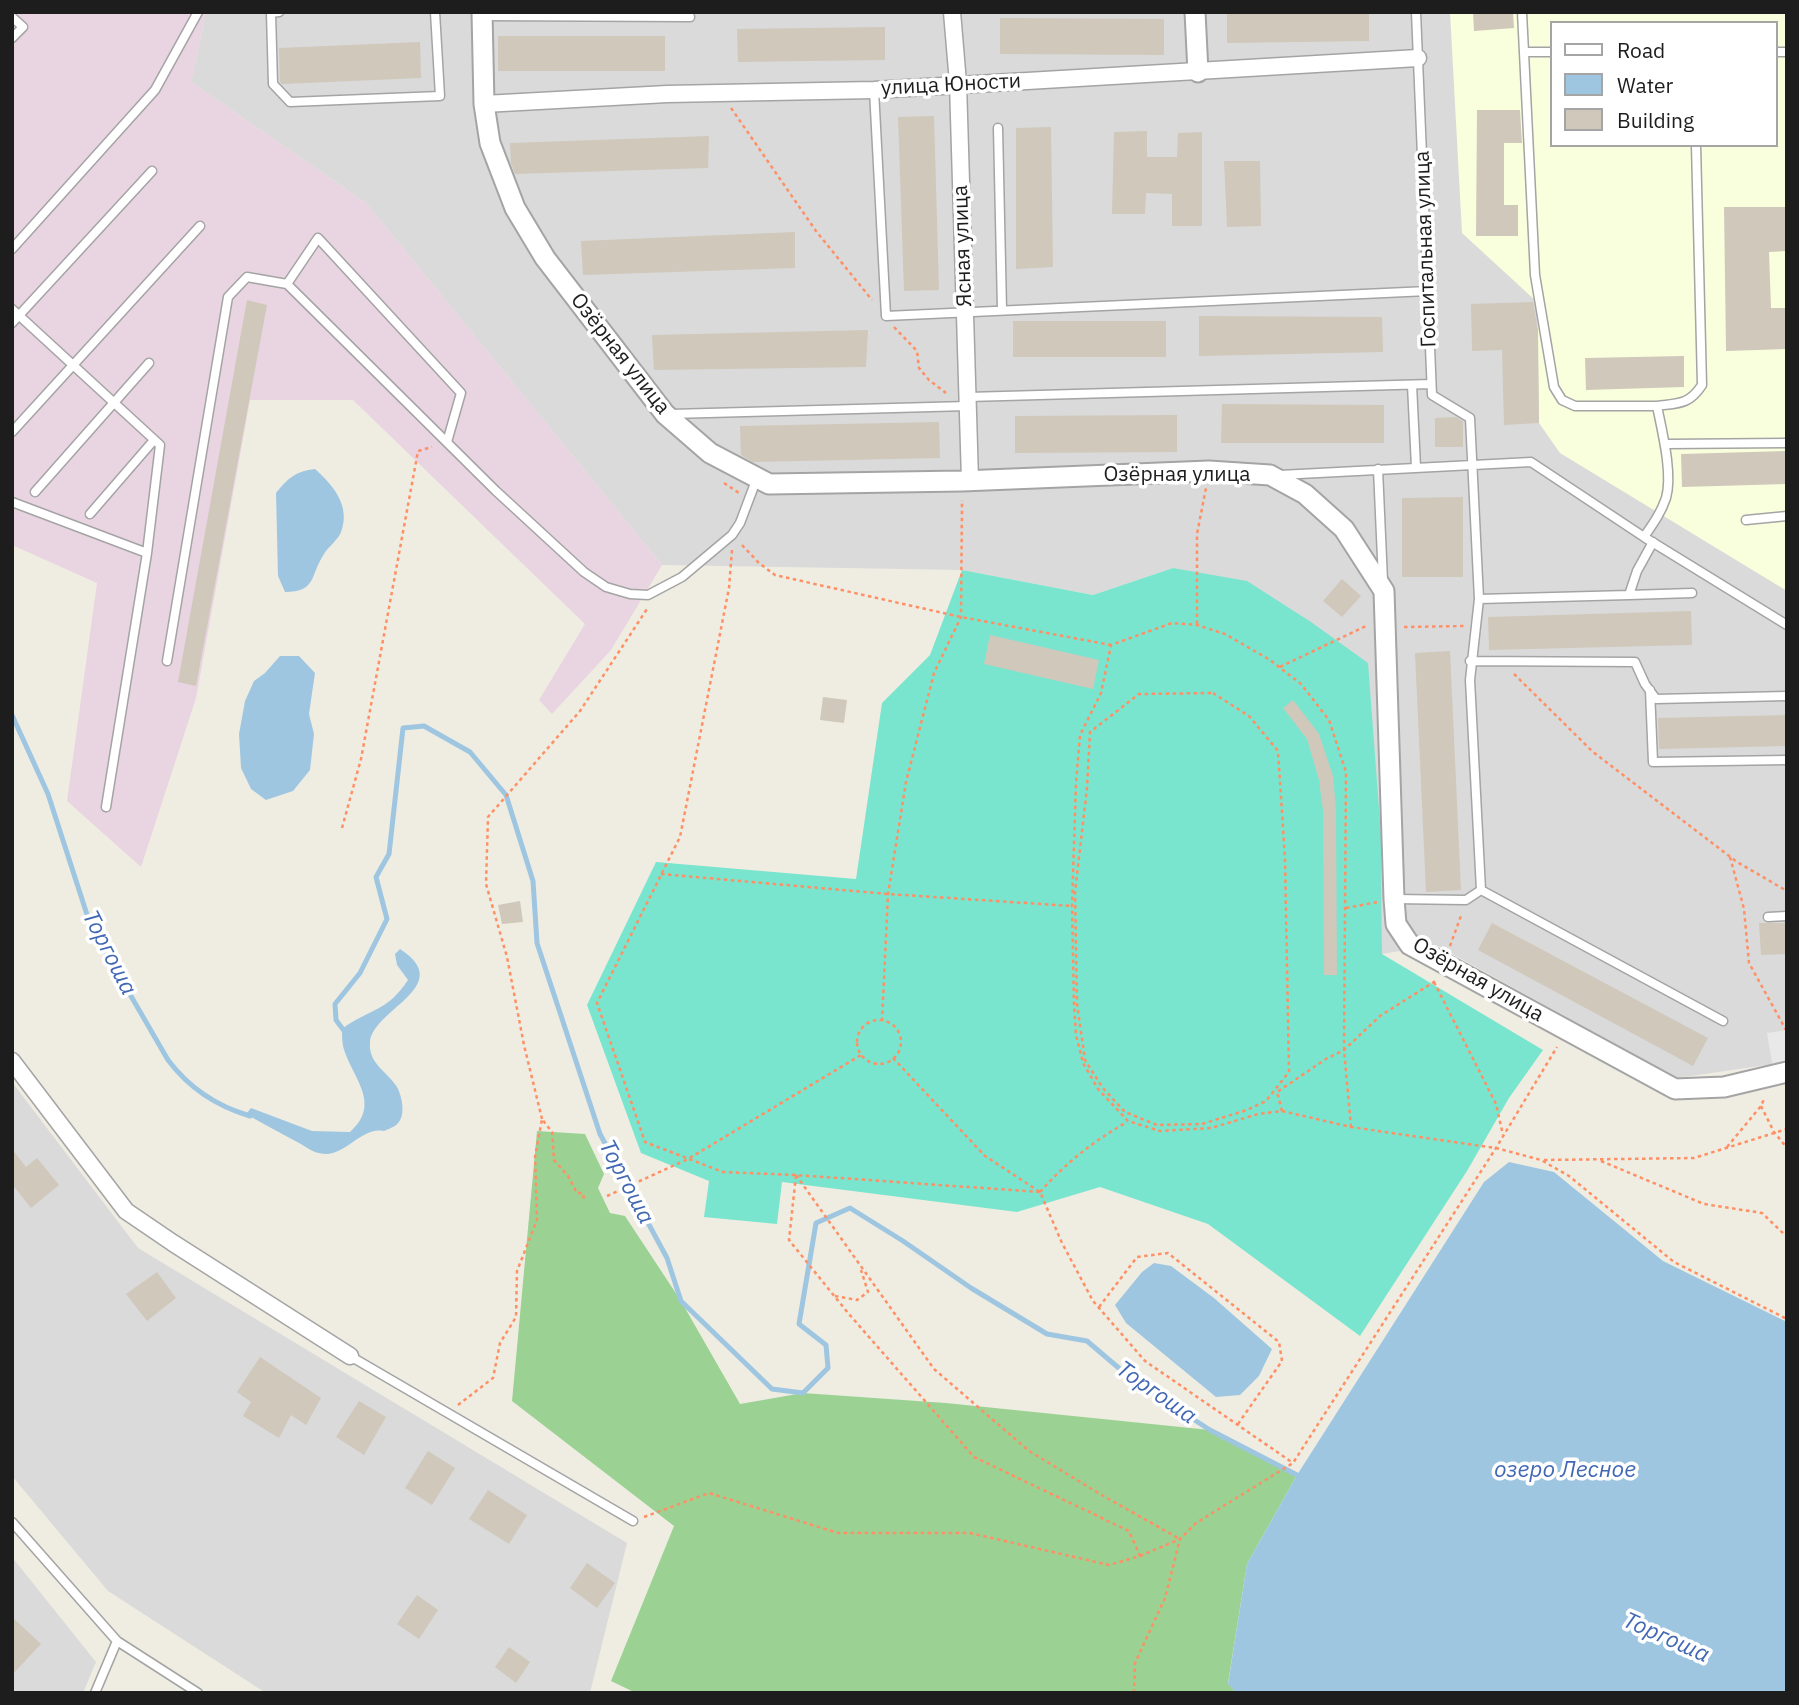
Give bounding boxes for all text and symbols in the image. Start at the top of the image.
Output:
legend [1550,21,1778,147]
text: Road [1617,36,1665,64]
street label: улица Юности [880,69,1022,101]
text: Water [1617,71,1673,99]
text: Building [1617,106,1694,134]
street label: Госпитальная улица [1410,150,1442,348]
street label: Ясная улица [948,185,978,307]
street label: Озёрная улица [565,288,675,420]
street label: Озёрная улица [1104,462,1250,488]
water label: Торгоша [76,906,142,1000]
street label: Озёрная улица [1408,932,1548,1028]
water label: Торгоша [592,1135,660,1229]
water label: Торгоша [1111,1355,1201,1431]
water label: озеро Лесное [1494,1456,1636,1484]
water label: Торгоша [1619,1607,1713,1669]

